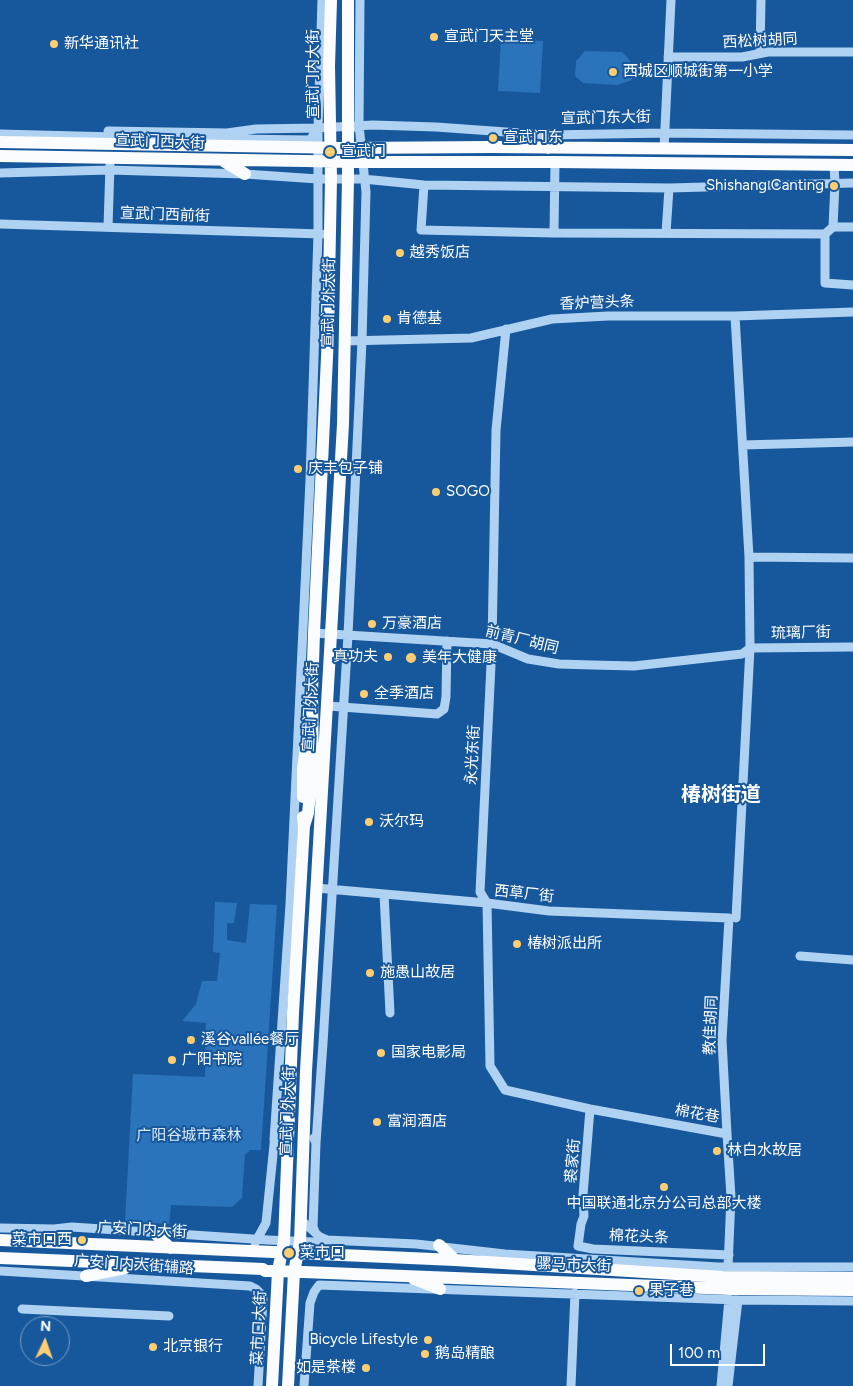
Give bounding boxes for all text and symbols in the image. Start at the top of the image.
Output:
place label: 宣武门天主堂 [444,28,534,46]
street label: 宣武门内大街 [305,29,323,119]
street label: 西松树胡同 [722,30,798,52]
marker: 宣武门天主堂 [428,31,440,43]
place label: 新华通讯社 [64,35,139,53]
marker: 新华通讯社 [48,38,60,50]
place label: 西城区顺城街第一小学 [623,63,773,81]
marker: 西城区顺城街第一小学 [607,66,619,78]
street label: 宣武门东大街 [561,108,651,128]
place label: 宣武门东 [503,129,563,147]
street label: 宣武门西大街 [115,131,205,153]
marker: 宣武门东 [487,132,499,144]
place label: 宣武门 [341,143,386,161]
marker: 宣武门 [323,145,337,159]
place label: Shishang Canting [706,177,824,195]
marker: Shishang Canting [828,180,840,192]
street label: 宣武门西前街 [120,204,210,226]
place label: 越秀饭店 [410,244,470,262]
marker: 越秀饭店 [394,247,406,259]
street label: 宣武门外大街 [319,258,339,348]
street label: 香炉营头条 [559,293,635,313]
place label: 肯德基 [397,310,442,328]
marker: 肯德基 [381,313,393,325]
place label: 庆丰包子铺 [308,460,383,478]
marker: 庆丰包子铺 [292,463,304,475]
place label: SOGO [446,483,490,501]
marker: SOGO [430,486,442,498]
place label: 万豪酒店 [382,615,442,633]
marker: 万豪酒店 [366,618,378,630]
street label: 前青厂胡同 [483,622,561,658]
street label: 琉璃厂街 [771,623,831,643]
place label: 真功夫 [333,648,378,666]
place label: 美年大健康 [422,649,497,667]
marker: 真功夫 [382,651,394,663]
marker: 美年大健康 [404,651,418,665]
street label: 宣武门外大街 [300,662,322,752]
place label: 全季酒店 [374,685,434,703]
marker: 全季酒店 [358,688,370,700]
street label: 永光东街 [462,725,484,785]
district label: 椿树街道 [681,783,761,807]
place label: 沃尔玛 [379,813,424,831]
marker: 沃尔玛 [363,816,375,828]
street label: 西草厂街 [493,882,555,906]
place label: 椿树派出所 [527,935,602,953]
marker: 椿树派出所 [511,938,523,950]
place label: 施愚山故居 [380,964,455,982]
marker: 施愚山故居 [364,967,376,979]
street label: 教佳胡同 [701,995,721,1055]
place label: 溪谷vallée餐厅 [201,1031,299,1049]
marker: 溪谷vallée餐厅 [185,1034,197,1046]
place label: 国家电影局 [391,1044,466,1062]
marker: 国家电影局 [375,1047,387,1059]
place label: 广阳书院 [182,1051,242,1069]
marker: 广阳书院 [166,1054,178,1066]
street label: 宣武门外大街 [277,1066,299,1156]
street label: 棉花巷 [673,1101,721,1127]
place label: 富润酒店 [387,1113,447,1131]
marker: 富润酒店 [371,1116,383,1128]
park label: 广阳谷城市森林 [137,1127,241,1145]
street label: 裘家街 [562,1138,584,1184]
place label: 林白水故居 [727,1142,802,1160]
marker: 林白水故居 [711,1145,723,1157]
marker: 中国联通北京分公司总部大楼 [658,1181,670,1193]
place label: 中国联通北京分公司总部大楼 [567,1195,761,1213]
street label: 广安门内大街 [97,1219,187,1241]
street label: 棉花头条 [609,1227,669,1247]
place label: 菜市口西 [12,1231,72,1249]
marker: 菜市口西 [76,1234,88,1246]
place label: 菜市口 [300,1244,345,1262]
marker: 菜市口 [282,1246,296,1260]
street label: 广安门内大街辅路 [74,1252,194,1278]
street label: 骡马市大街 [536,1255,612,1275]
place label: 果子巷 [649,1282,694,1300]
marker: 果子巷 [633,1285,645,1297]
street label: 菜市口大街 [248,1290,270,1366]
north arrow [20,1316,70,1366]
text: N [40,1318,52,1335]
place label: Bicycle Lifestyle [309,1331,418,1349]
marker: Bicycle Lifestyle [422,1334,434,1346]
scale bar [673,1334,768,1366]
place label: 北京银行 [163,1338,223,1356]
marker: 北京银行 [147,1341,159,1353]
text: 100 m [678,1344,720,1362]
place label: 鹅岛精酿 [435,1345,495,1363]
marker: 鹅岛精酿 [419,1348,431,1360]
place label: 如是茶楼 [296,1359,356,1377]
marker: 如是茶楼 [360,1362,372,1374]

